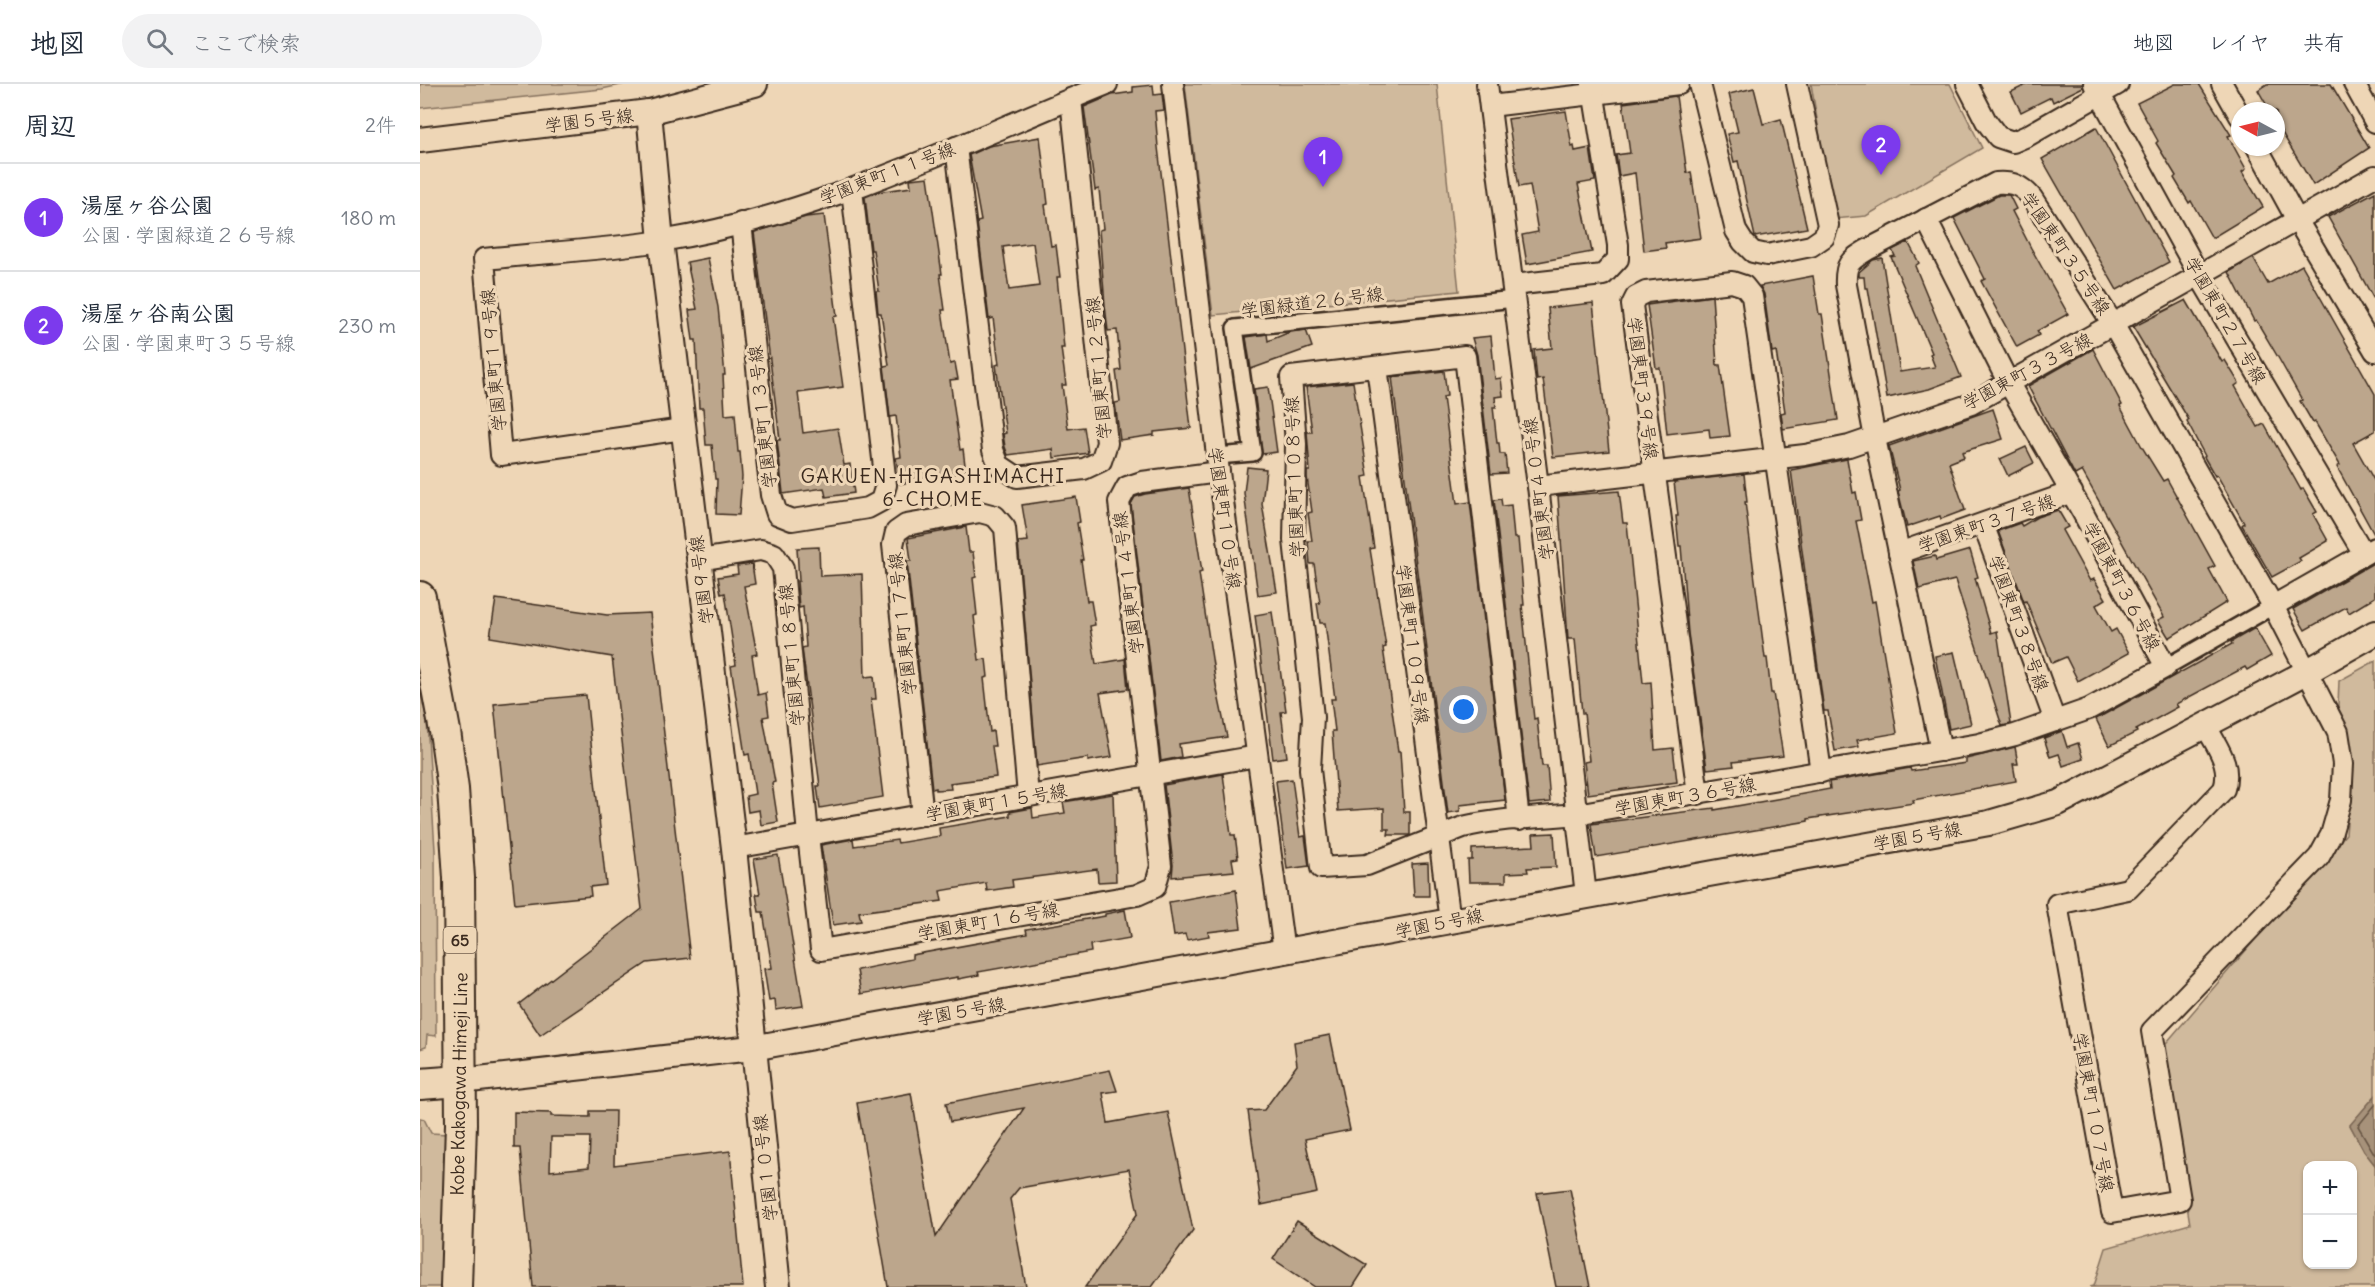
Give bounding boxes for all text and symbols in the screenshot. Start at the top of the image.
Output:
search box [122,14,542,68]
text: 地図 [30,25,86,61]
icon: search [143,25,176,58]
text: ここで検索 [191,29,301,57]
text: 地図 [2133,29,2175,56]
text: レイヤ [2208,29,2270,56]
text: 共有 [2303,29,2345,56]
north arrow [2231,102,2285,156]
street label: 学園５号線 [543,103,635,137]
text: 周辺 [24,109,76,142]
text: 2件 [365,112,396,137]
pin: 2 [1862,126,1900,175]
street label: 学園東町１１号線 [816,136,958,210]
pin: 1 [1304,138,1342,187]
street label: 学園東町３５号線 [2016,187,2116,319]
text: 湯屋ヶ谷公園 [81,191,213,219]
text: 1 [40,205,47,230]
text: 180 m [341,205,396,230]
text: 公園 · 学園緑道２６号線 [81,222,295,247]
street label: 学園東町２７号線 [2180,252,2272,388]
street label: 学園緑道２６号線 [1239,282,1385,322]
street label: 学園東町１９号線 [475,287,511,433]
street label: 学園東町１２号線 [1080,295,1116,441]
text: 湯屋ヶ谷南公園 [81,299,235,327]
text: 2 [38,313,49,338]
text: 230 m [338,313,396,338]
street label: 学園東町３９号線 [1623,315,1663,461]
street label: 学園東町３３号線 [1958,327,2096,415]
text: 公園 · 学園東町３５号線 [81,330,295,355]
street label: 学園東町１３号線 [743,344,781,490]
street label: 学園東町１０８号線 [1280,396,1308,558]
street label: 学園東町４０号線 [1518,416,1558,562]
street label: 学園東町１０号線 [1204,445,1246,591]
district label: GAKUEN-HIGASHIMACHI 6-CHOME [800,463,1066,511]
street label: 学園東町３７号線 [1914,489,2058,557]
street label: 学園東町１４号線 [1108,510,1148,656]
street label: 学園東町３６号線 [2078,517,2166,655]
street label: 学園９号線 [684,534,718,626]
street label: 学園東町１７号線 [883,551,921,697]
street label: 学園東町３８号線 [1984,551,2054,695]
street label: 学園東町１０９号線 [1392,562,1434,726]
street label: 学園東町１８号線 [773,582,809,728]
your location [1449,695,1478,724]
street label: 学園東町３６号線 [1612,772,1758,820]
street label: 学園東町１５号線 [923,778,1069,826]
street label: 学園５号線 [1871,817,1963,855]
street label: 学園東町１６号線 [915,897,1061,945]
street label: 学園５号線 [1393,903,1485,943]
road number: 65 [444,927,477,953]
street label: Kobe Kakogawa Himeji Line [446,972,472,1196]
street label: 学園５号線 [915,992,1007,1030]
street label: 学園東町１０７号線 [2069,1030,2119,1194]
street label: 学園１０号線 [748,1113,782,1223]
map controls [2303,1161,2357,1269]
button: + [2303,1161,2357,1215]
button: − [2303,1215,2357,1269]

